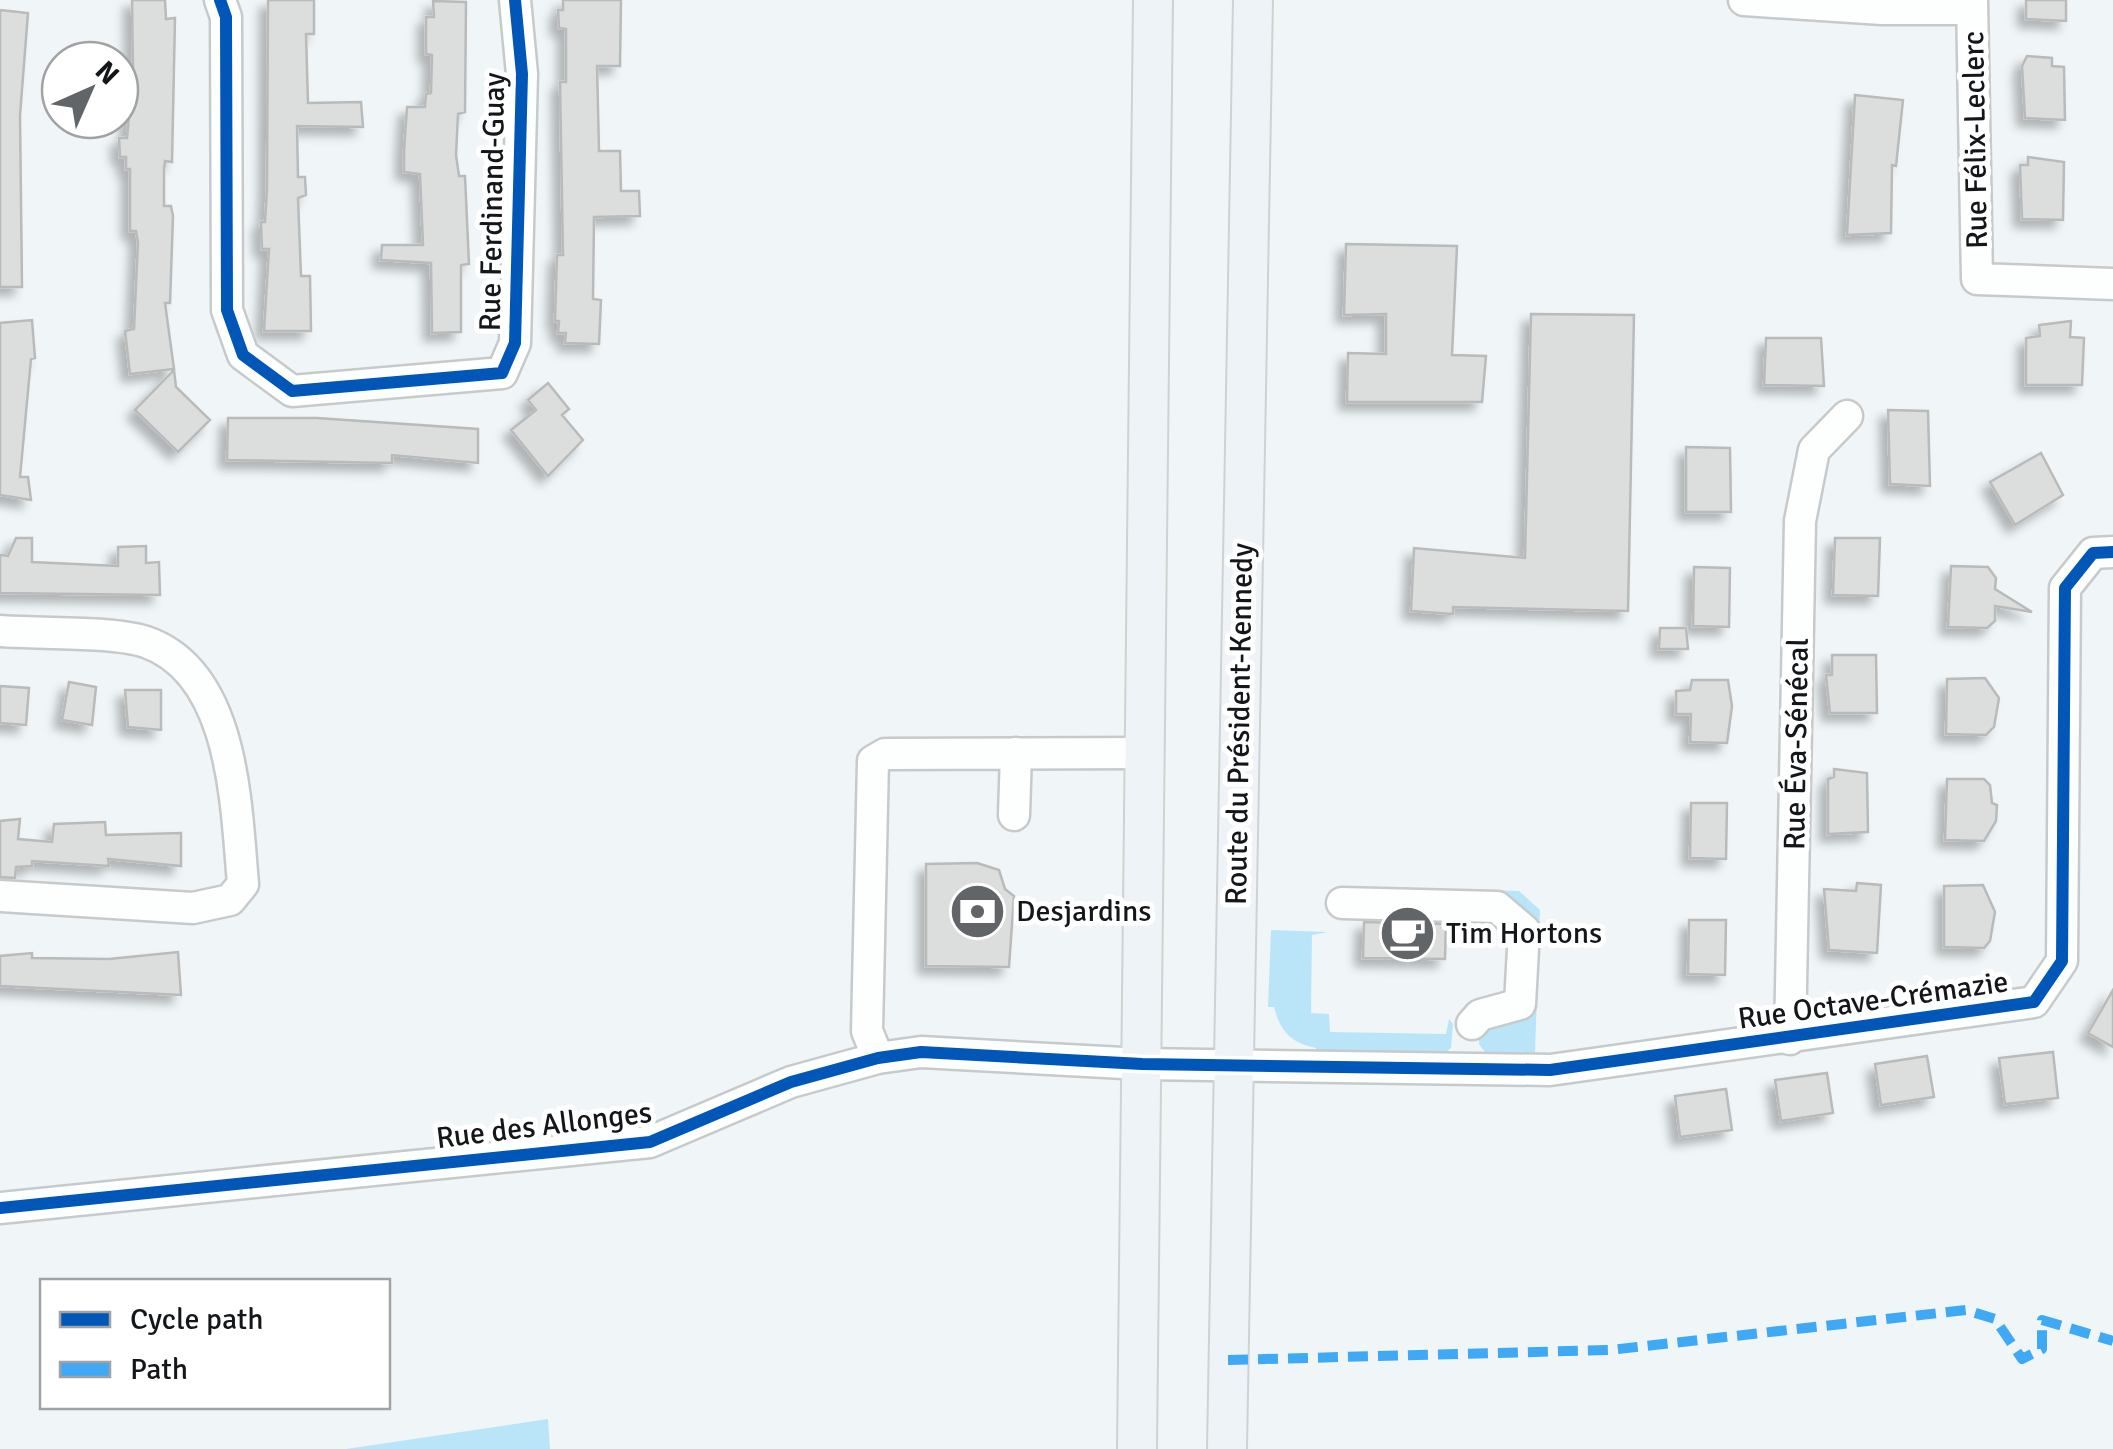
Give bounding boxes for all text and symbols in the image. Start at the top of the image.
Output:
street label: Rue Félix-Leclerc [1955,31,1996,249]
north arrow [40,40,140,140]
text: N [88,54,126,92]
street label: Rue Ferdinand-Guay [472,72,513,332]
street label: Route du Président-Kennedy [1218,543,1261,905]
street label: Rue Éva-Sénécal [1776,638,1817,851]
bank icon: Desjardins [947,881,1007,941]
place label: Desjardins [1016,893,1151,930]
cafe icon: Tim Hortons [1377,903,1437,963]
place label: Tim Hortons [1446,915,1602,952]
street label: Rue Octave-Crémazie [1736,963,2011,1038]
street label: Rue des Allonges [434,1094,654,1157]
legend [40,1279,390,1409]
text: Cycle path [130,1301,264,1338]
text: Path [130,1351,188,1388]

